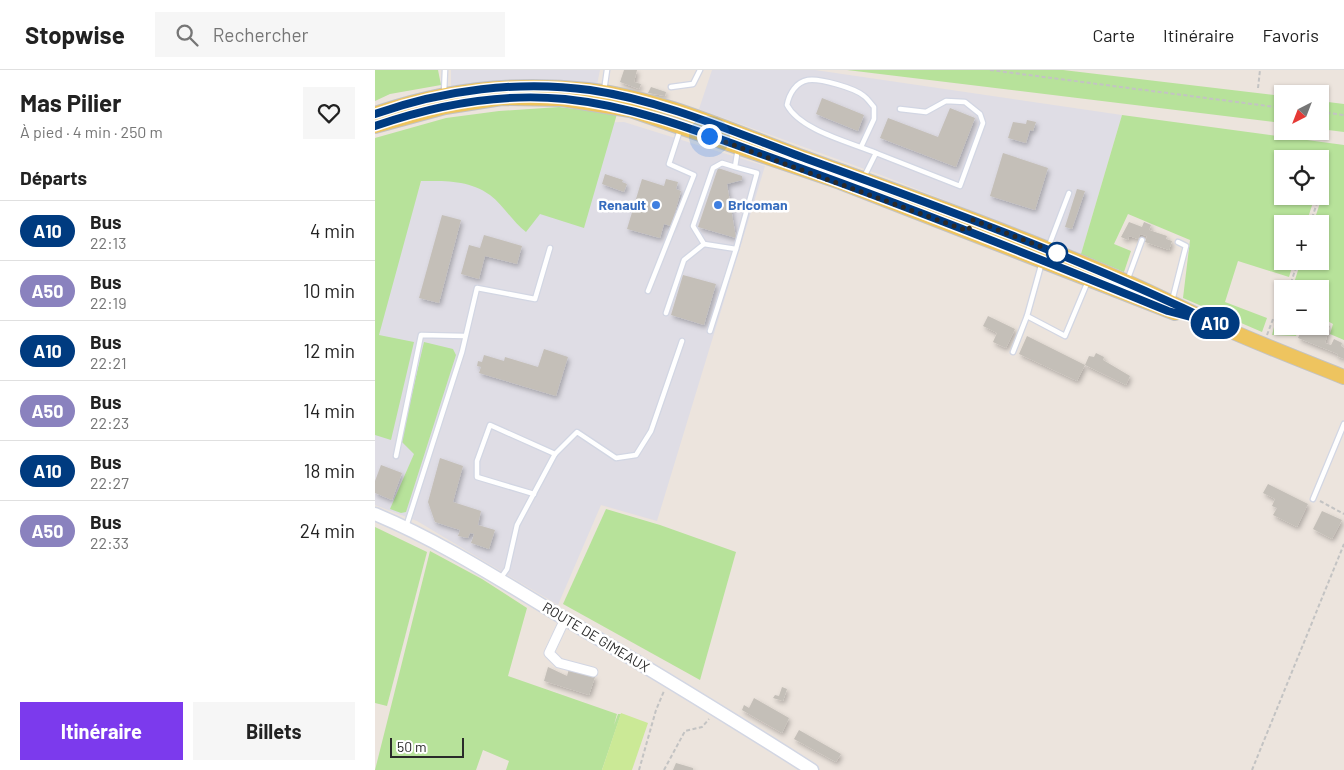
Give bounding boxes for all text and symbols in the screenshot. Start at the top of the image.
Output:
search box [155,12,505,57]
text: Stopwise [25,20,125,49]
icon: search [173,21,201,49]
text: Rechercher [213,23,308,46]
text: Carte [1092,24,1135,46]
text: Itinéraire [1163,24,1234,46]
text: Favoris [1262,24,1319,46]
north arrow [1274,85,1329,140]
map controls [1274,85,1329,335]
button: heart [303,87,355,139]
text: Mas Pilier [20,88,121,117]
text: À pied · 4 min · 250 m [20,122,163,141]
your location [697,124,722,149]
button: locate [1274,150,1329,205]
text: Départs [20,166,87,189]
place label: Renault [598,196,646,213]
place label: Bricoman [728,196,788,213]
marker: Renault [650,199,662,211]
marker: Bricoman [712,199,724,211]
text: Bus [90,210,122,233]
button: + [1274,215,1329,270]
text: 4 min [310,219,355,242]
text: A10 [33,220,62,242]
text: 22:13 [90,233,126,252]
unlabelled marker [1046,242,1068,264]
text: Bus [90,270,122,293]
text: 10 min [303,279,355,302]
text: A50 [31,280,64,302]
button: − [1274,280,1329,335]
text: 22:19 [90,293,127,312]
line badge: A10 [1186,307,1244,339]
text: A10 [1201,312,1229,334]
text: Bus [90,330,122,353]
text: 12 min [304,339,355,362]
text: A10 [33,340,62,362]
text: 22:21 [90,353,127,372]
text: Bus [90,390,122,413]
text: 14 min [303,399,355,422]
text: A50 [31,400,64,422]
text: 22:23 [90,413,129,432]
text: Bus [90,450,122,473]
text: 18 min [304,459,355,482]
text: A10 [33,460,62,482]
text: 22:27 [90,473,129,492]
text: Bus [90,510,122,533]
text: 24 min [300,519,355,542]
text: A50 [31,520,64,542]
text: 22:33 [90,533,129,552]
street label: ROUTE DE GIMEAUX [540,598,653,675]
button: Itinéraire [20,702,183,760]
button: Billets [193,702,355,760]
scale bar [390,735,464,758]
text: 50 m [397,738,426,755]

